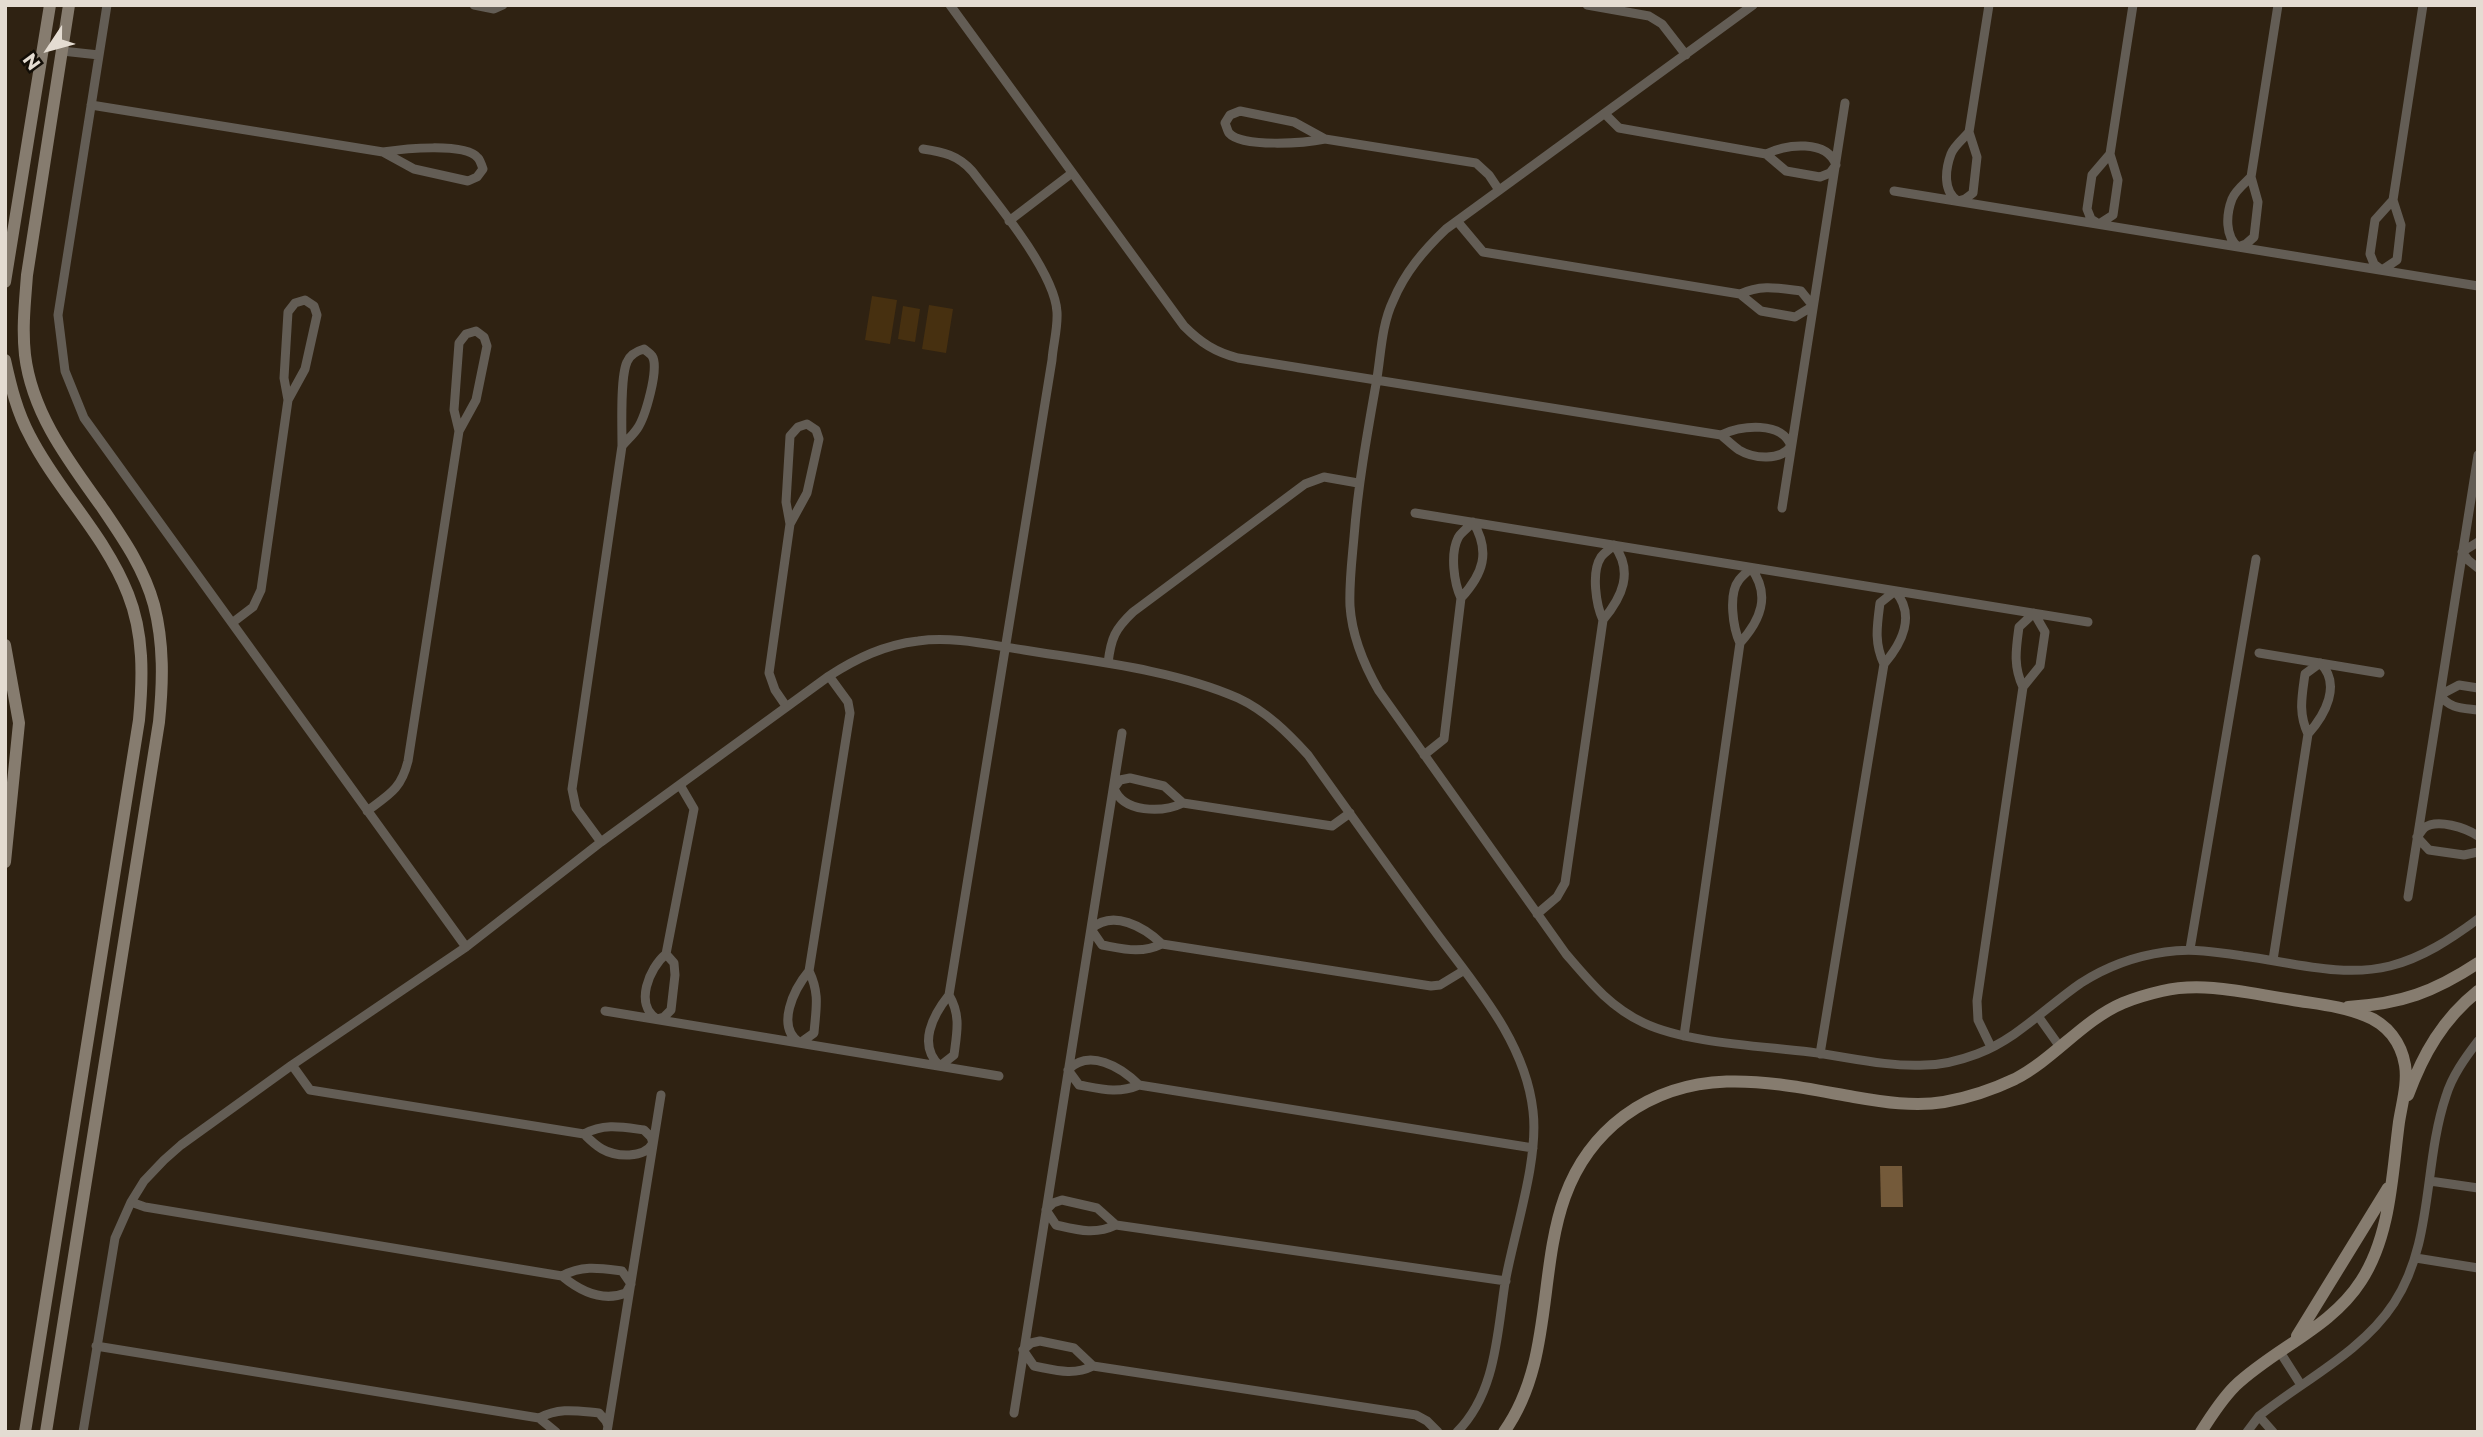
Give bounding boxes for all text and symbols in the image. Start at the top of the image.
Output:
north arrow [14,14,84,84]
text: N [18,49,45,75]

